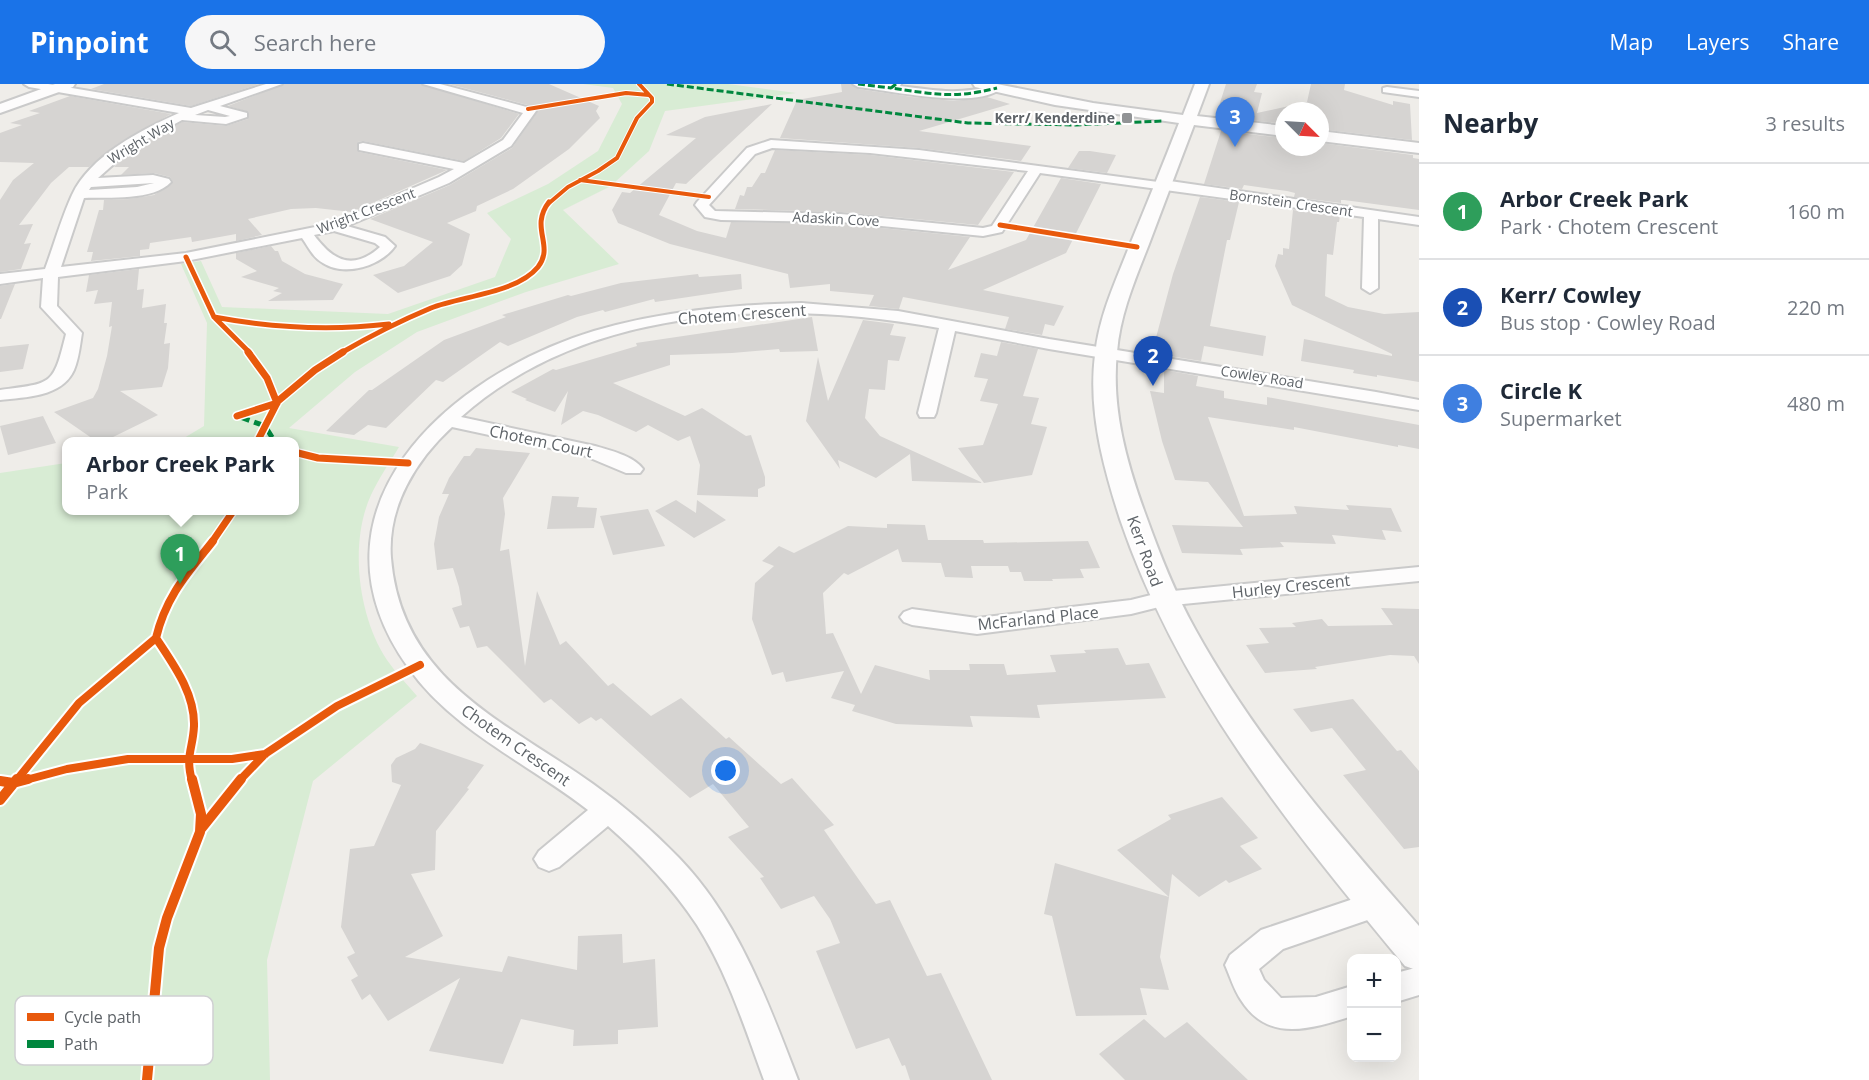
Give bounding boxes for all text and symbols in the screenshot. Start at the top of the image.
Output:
search box [185,15,605,69]
text: Pinpoint [30,23,149,61]
icon: search [206,26,239,59]
text: Search here [254,27,376,57]
text: Map [1610,28,1653,56]
text: Layers [1686,28,1750,56]
text: Share [1783,28,1839,56]
pin: 3 [1216,98,1254,147]
north arrow [1275,102,1329,156]
text: Nearby [1443,105,1538,141]
place label: Kerr/ Kenderdine [994,108,1115,127]
text: 3 results [1765,110,1845,137]
marker: Kerr/ Kenderdine [1120,111,1134,125]
street label: Wright Way [104,113,179,168]
street label: Wright Crescent [314,183,418,238]
text: Arbor Creek Park [1500,183,1689,213]
street label: Bornstein Crescent [1228,184,1354,221]
text: 1 [1457,198,1468,225]
text: 160 m [1787,198,1845,225]
street label: Adaskin Cove [792,207,880,230]
text: Park · Chotem Crescent [1500,213,1718,240]
text: Kerr/ Cowley [1500,279,1641,309]
text: 2 [1457,294,1468,321]
text: 220 m [1787,294,1845,321]
street label: Chotem Crescent [677,299,807,329]
text: Bus stop · Cowley Road [1500,309,1716,336]
pin: 2 [1134,336,1172,386]
street label: Cowley Road [1219,361,1305,392]
text: Circle K [1500,375,1582,405]
text: 3 [1457,390,1468,417]
text: 480 m [1787,390,1845,417]
text: Supermarket [1500,405,1622,432]
street label: Chotem Court [487,419,595,463]
popup [62,437,299,515]
text: Arbor Creek Park [86,448,275,478]
text: Park [86,478,128,505]
street label: Kerr Road [1122,512,1168,590]
pin: 1 [160,534,200,584]
street label: Hurley Crescent [1231,569,1351,603]
street label: McFarland Place [976,601,1100,635]
street label: Chotem Crescent [457,699,575,791]
your location [711,756,740,785]
map controls [1347,954,1401,1062]
button: + [1347,954,1401,1008]
legend [15,996,213,1065]
text: Cycle path [64,1006,141,1028]
button: − [1347,1008,1401,1062]
text: Path [64,1033,98,1055]

